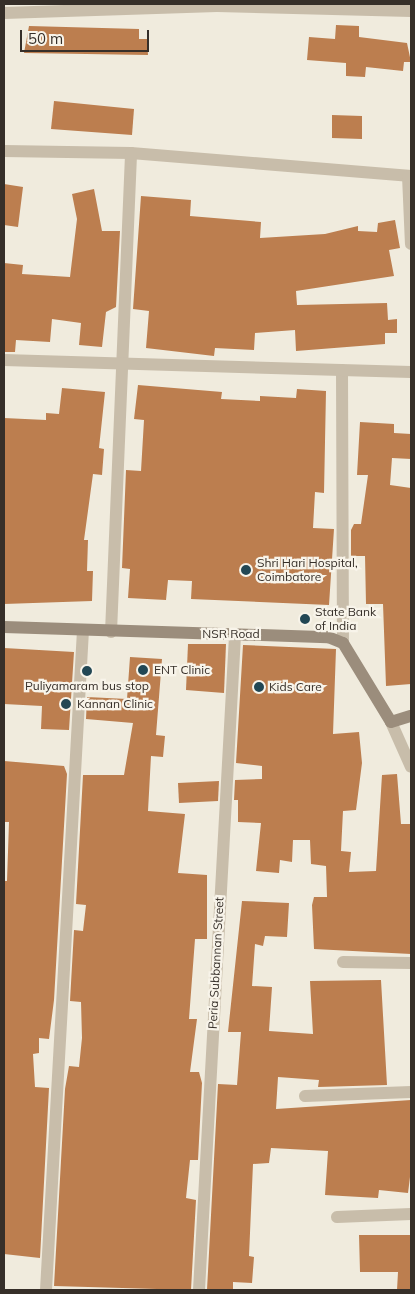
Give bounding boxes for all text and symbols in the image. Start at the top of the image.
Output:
scale bar [22,20,151,52]
text: 50 m [28,29,63,48]
place label: Shri Hari Hospital, Coimbatore [257,556,358,584]
marker: Shri Hari Hospital, Coimbatore [239,563,253,577]
place label: State Bank of India [315,605,376,633]
marker: State Bank of India [299,613,311,625]
street label: NSR Road [202,627,260,641]
marker: ENT Clinic [136,663,150,677]
place label: ENT Clinic [154,663,210,677]
marker: Puliyamaram bus stop [81,665,93,677]
place label: Puliyamaram bus stop [25,679,149,693]
place label: Kids Care [269,680,322,694]
marker: Kids Care [253,681,265,693]
marker: Kannan Clinic [59,697,73,711]
place label: Kannan Clinic [77,697,153,711]
street label: Peria Subbannan Street [205,897,227,1029]

